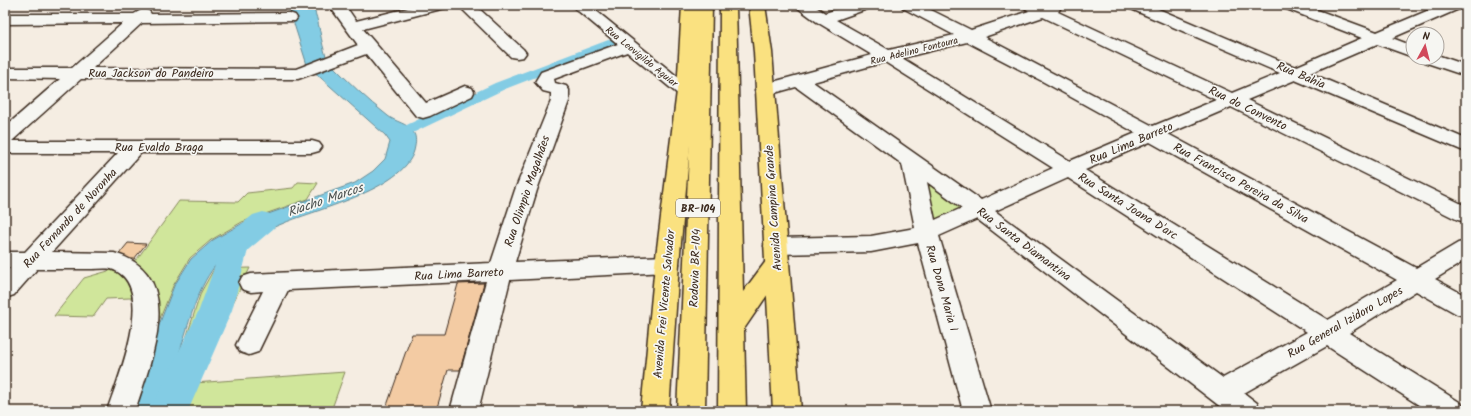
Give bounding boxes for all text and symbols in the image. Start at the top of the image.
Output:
street label: Rua Leovigildo Aguiar [602,22,682,92]
north arrow [1405,26,1445,66]
text: N [1422,28,1431,46]
street label: Rua Adelino Fontoura [869,32,960,70]
street label: Rua Bahia [1273,57,1329,94]
street label: Rua Jackson do Pandeiro [88,64,214,83]
street label: Rua do Convento [1205,81,1290,136]
street label: Rua Lima Barreto [1086,117,1176,170]
street label: Rua Olimpio Magalhães [499,133,555,249]
street label: Rua Evaldo Braga [115,138,204,157]
street label: Rua Francisco Pereira da Silva [1170,138,1312,229]
street label: Avenida Campina Grande [760,144,787,271]
street label: Rua Fernando de Noronha [19,164,122,273]
street label: Rua Santa Joana D'arc [1074,168,1181,245]
water label: Riacho Marcos [285,177,367,223]
road number: BR-104 [676,199,720,217]
street label: Rua Santa Diamantina [972,202,1075,287]
street label: Avenida Frei Vicente Salvador [649,228,681,379]
street label: Rodovia BR-104 [685,228,706,308]
street label: Rua Dona Maria I [920,243,963,334]
street label: Rua Lima Barreto [414,263,504,286]
street label: Rua General Izidoro Lopes [1284,281,1407,363]

